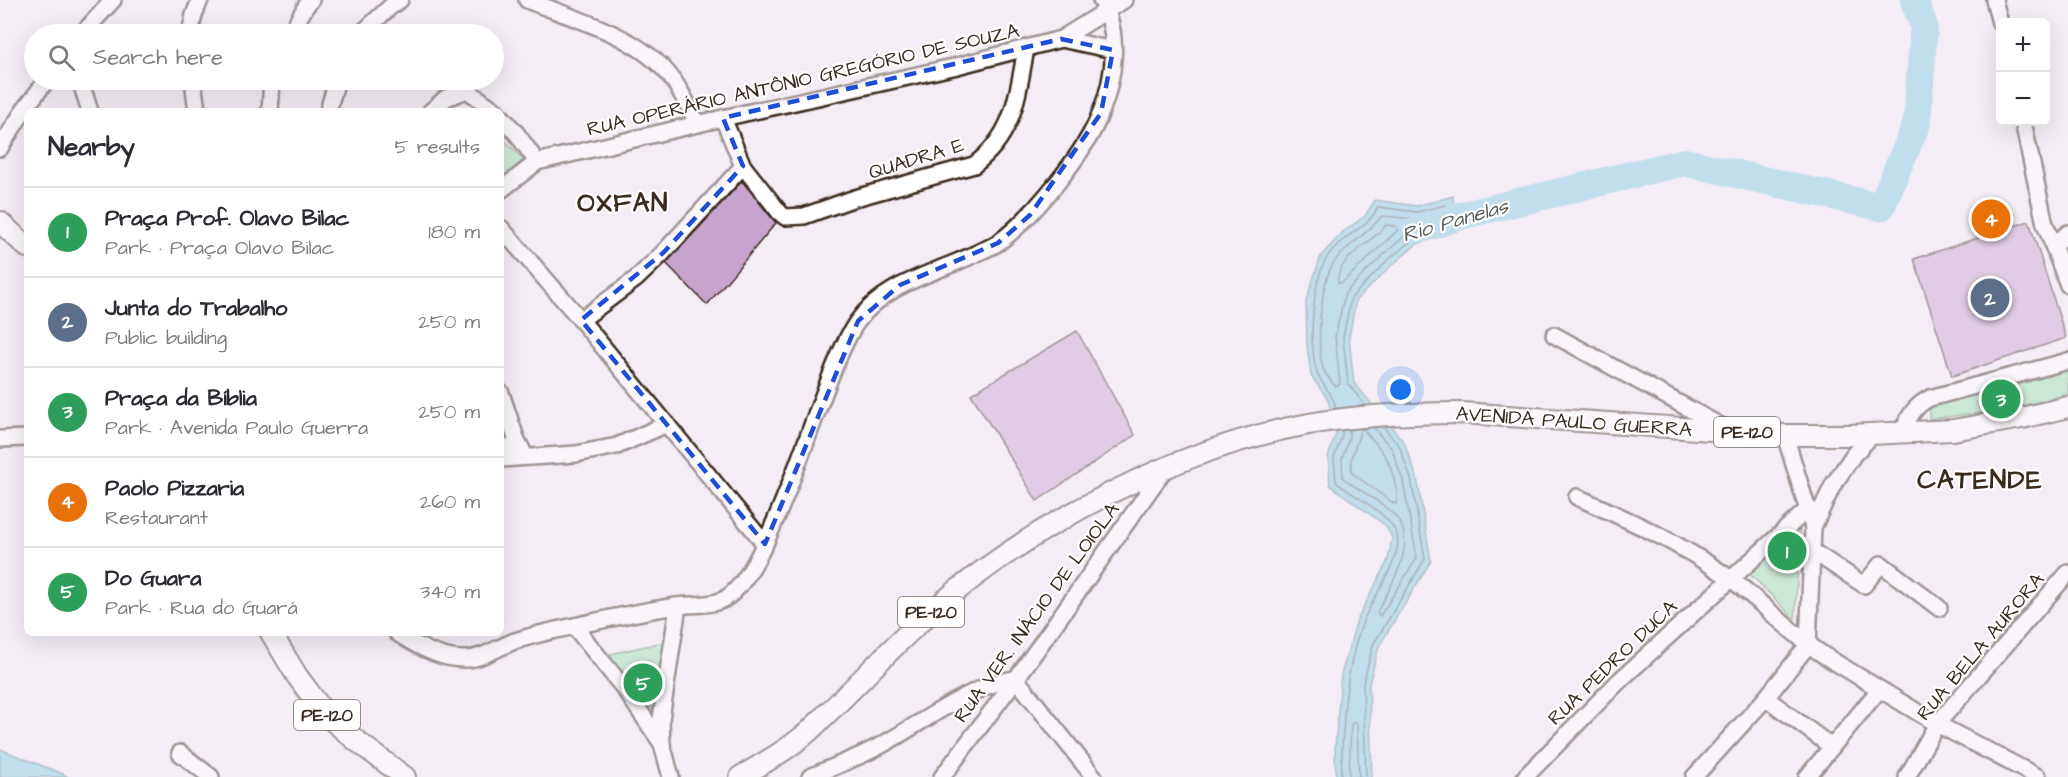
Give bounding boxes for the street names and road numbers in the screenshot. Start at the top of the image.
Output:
street label: RUA OPERÁRIO ANTÔNIO GREGÓRIO DE SOUZA [584,16,1022,143]
street label: QUADRA E [865,131,967,187]
street label: AVENIDA PAULO GUERRA [1455,400,1693,444]
road number: PE-120 [1714,417,1780,447]
street label: RUA VER. INÁCIO DE LOIOLA [947,497,1126,728]
street label: RUA BELA AURORA [1910,566,2051,727]
street label: RUA PEDRO DUCA [1542,593,1684,732]
road number: PE-120 [898,597,964,627]
road number: PE-120 [294,700,360,730]

